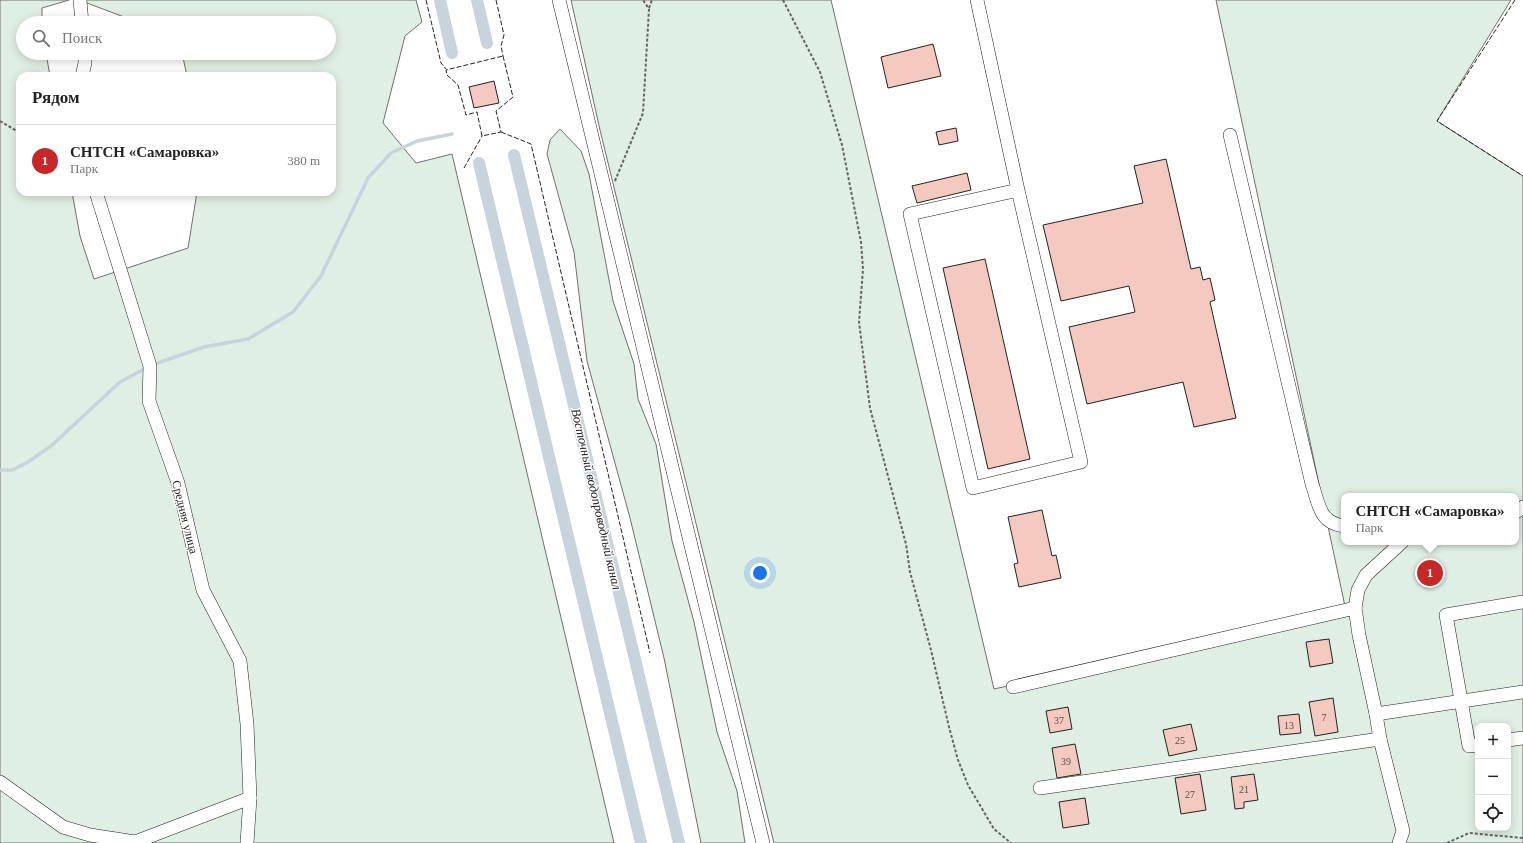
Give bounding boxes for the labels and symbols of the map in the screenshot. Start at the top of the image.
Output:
water label: Восточный водопроводный канал [568,407,625,592]
street label: Средняя улица [169,479,201,556]
pin: 1 [1417,558,1443,588]
your location [750,563,770,583]
house number: 7 [1322,712,1327,723]
house number: 37 [1054,715,1064,726]
house number: 13 [1284,720,1294,731]
house number: 25 [1175,735,1185,746]
house number: 39 [1061,756,1071,767]
house number: 21 [1239,784,1249,795]
house number: 27 [1185,789,1195,800]

